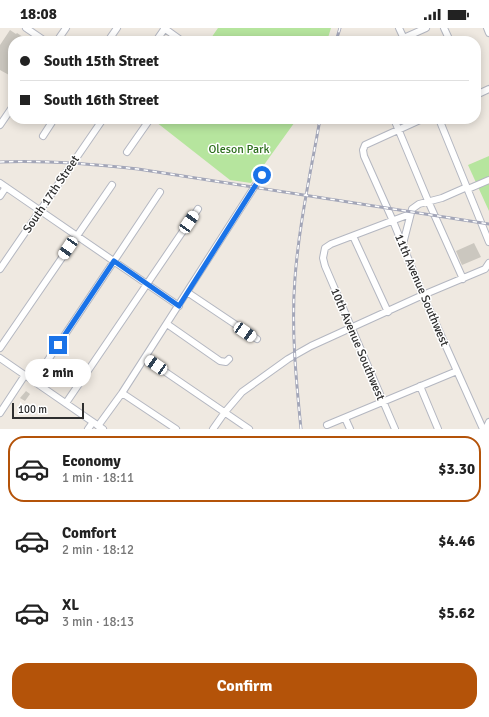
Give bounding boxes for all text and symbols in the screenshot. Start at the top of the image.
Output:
text: 18:08 [20,5,57,23]
text: South 15th Street [44,52,159,70]
text: South 16th Street [44,91,159,109]
park label: Oleson Park [208,142,270,157]
street label: South 17th Street [20,153,83,236]
route start [253,166,271,184]
car [177,209,201,235]
street label: 11th Avenue Southwest [391,232,452,349]
car [56,235,80,261]
street label: 10th Avenue Southwest [327,286,388,403]
car [232,320,258,344]
route end [49,336,67,354]
car [143,353,169,377]
callout: 2 min [25,359,91,387]
text: 2 min [42,365,74,381]
scale bar [12,401,84,420]
text: 100 m [18,403,47,416]
icon: car [14,451,50,487]
text: Economy [62,452,121,470]
text: $3.30 [438,460,475,478]
text: 1 min · 18:11 [62,470,134,486]
icon: car [14,523,50,559]
text: Comfort [62,524,116,542]
text: $4.46 [438,532,475,550]
text: 2 min · 18:12 [62,542,134,558]
icon: car [14,595,50,631]
text: XL [62,596,79,614]
text: $5.62 [438,604,475,622]
text: 3 min · 18:13 [62,614,134,630]
button: Confirm [12,663,477,709]

